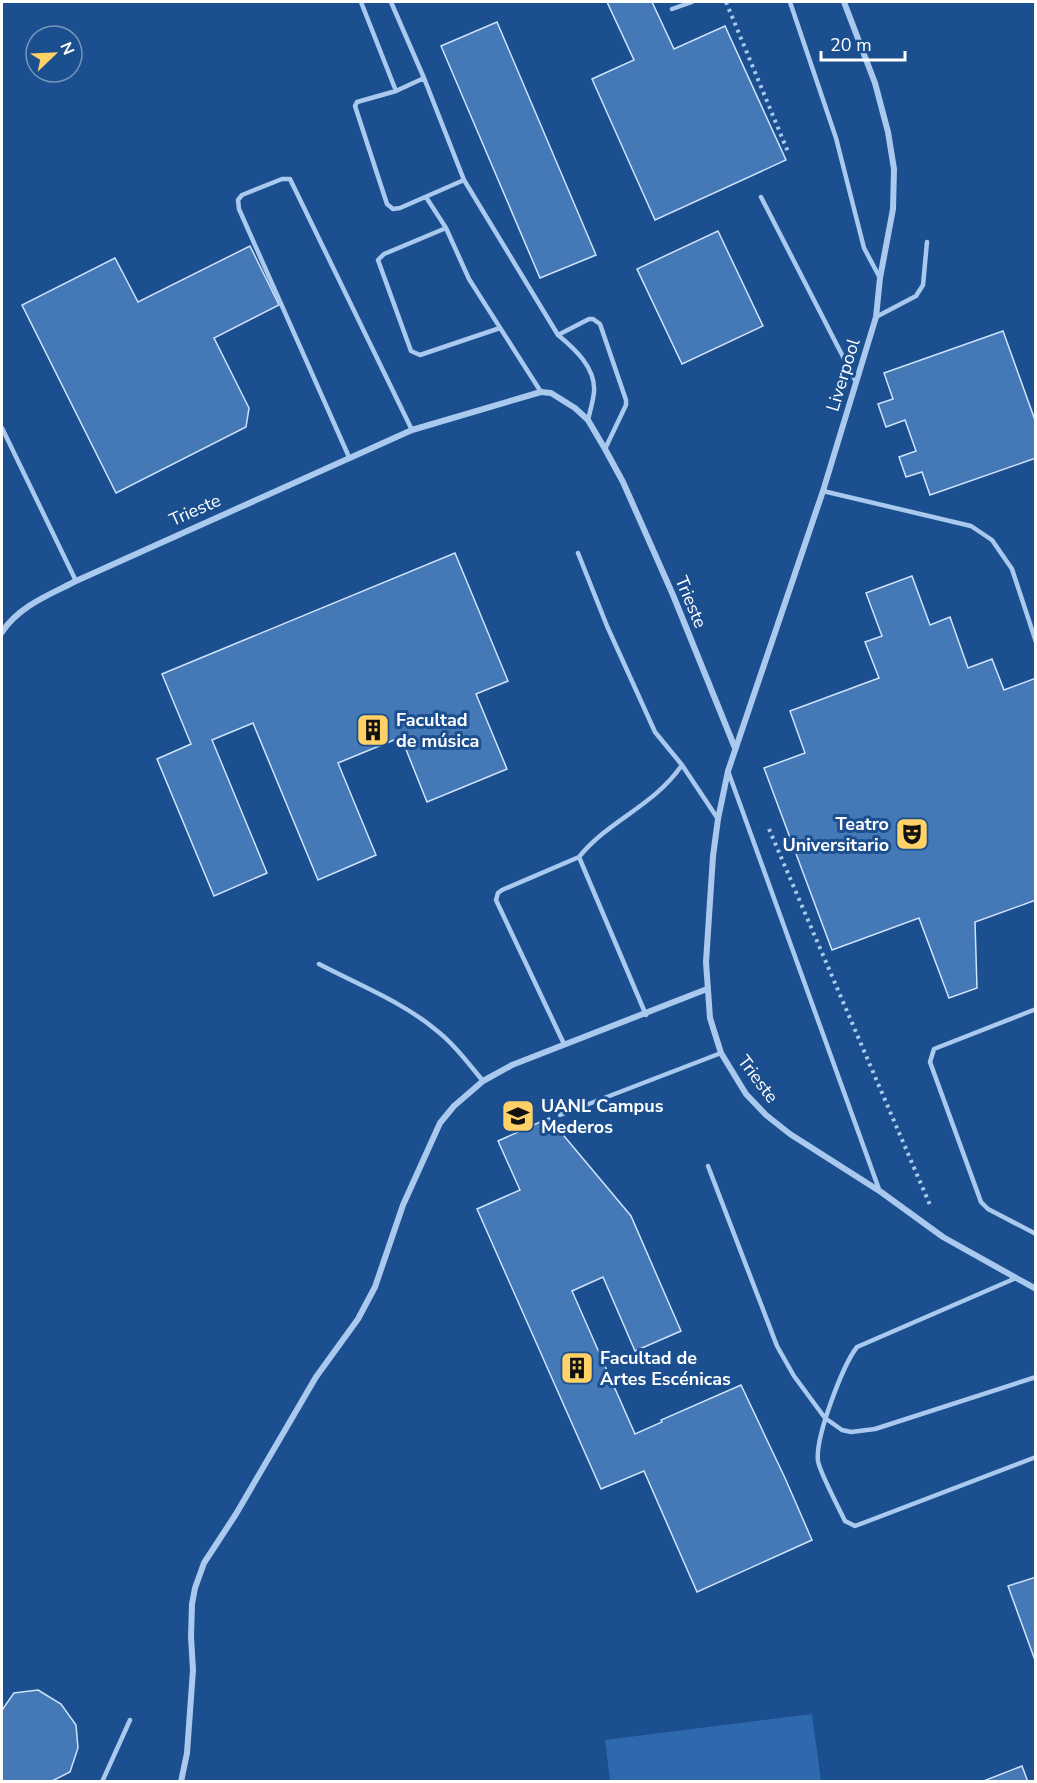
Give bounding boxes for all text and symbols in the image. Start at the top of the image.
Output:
north arrow [24,24,84,84]
scale bar [821,24,905,62]
text: 20 m [830,33,872,57]
text: N [54,39,79,58]
street label: Liverpool [821,335,866,414]
street label: Trieste [165,488,225,532]
street label: Trieste [669,572,713,632]
place label: Facultad de música [396,708,479,753]
building icon: Facultad de música [355,712,391,748]
place label: Teatro Universitario [782,812,889,857]
theatre icon: Teatro Universitario [894,816,930,852]
street label: Trieste [732,1050,784,1108]
place label: UANL Campus Mederos [541,1094,664,1139]
school or university icon: UANL Campus Mederos [500,1098,536,1134]
place label: Facultad de Artes Escénicas [600,1346,731,1391]
building icon: Facultad de Artes Escénicas [559,1350,595,1386]

